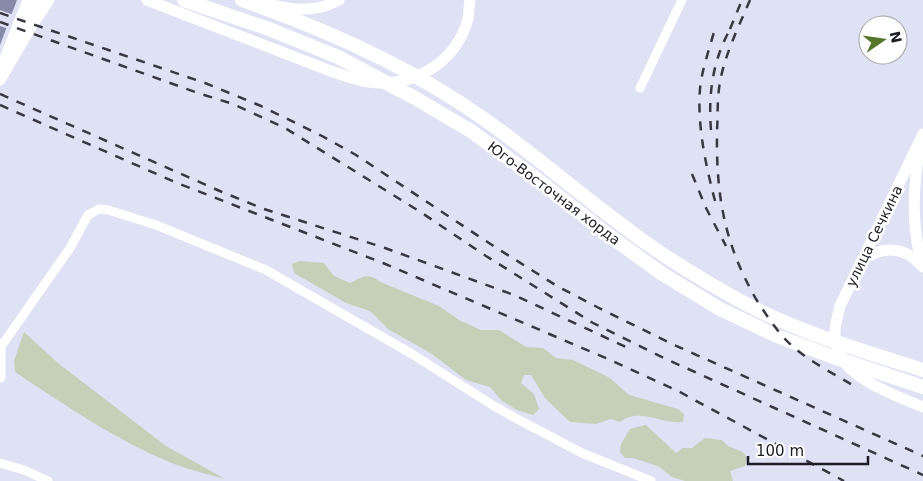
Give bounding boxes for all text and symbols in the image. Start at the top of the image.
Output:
north arrow [858,15,908,65]
text: N [887,30,905,45]
street label: Юго-Восточная хорда [485,138,623,248]
street label: улица Сечкина [843,183,905,289]
scale bar [748,434,868,466]
text: 100 m [756,442,804,460]

